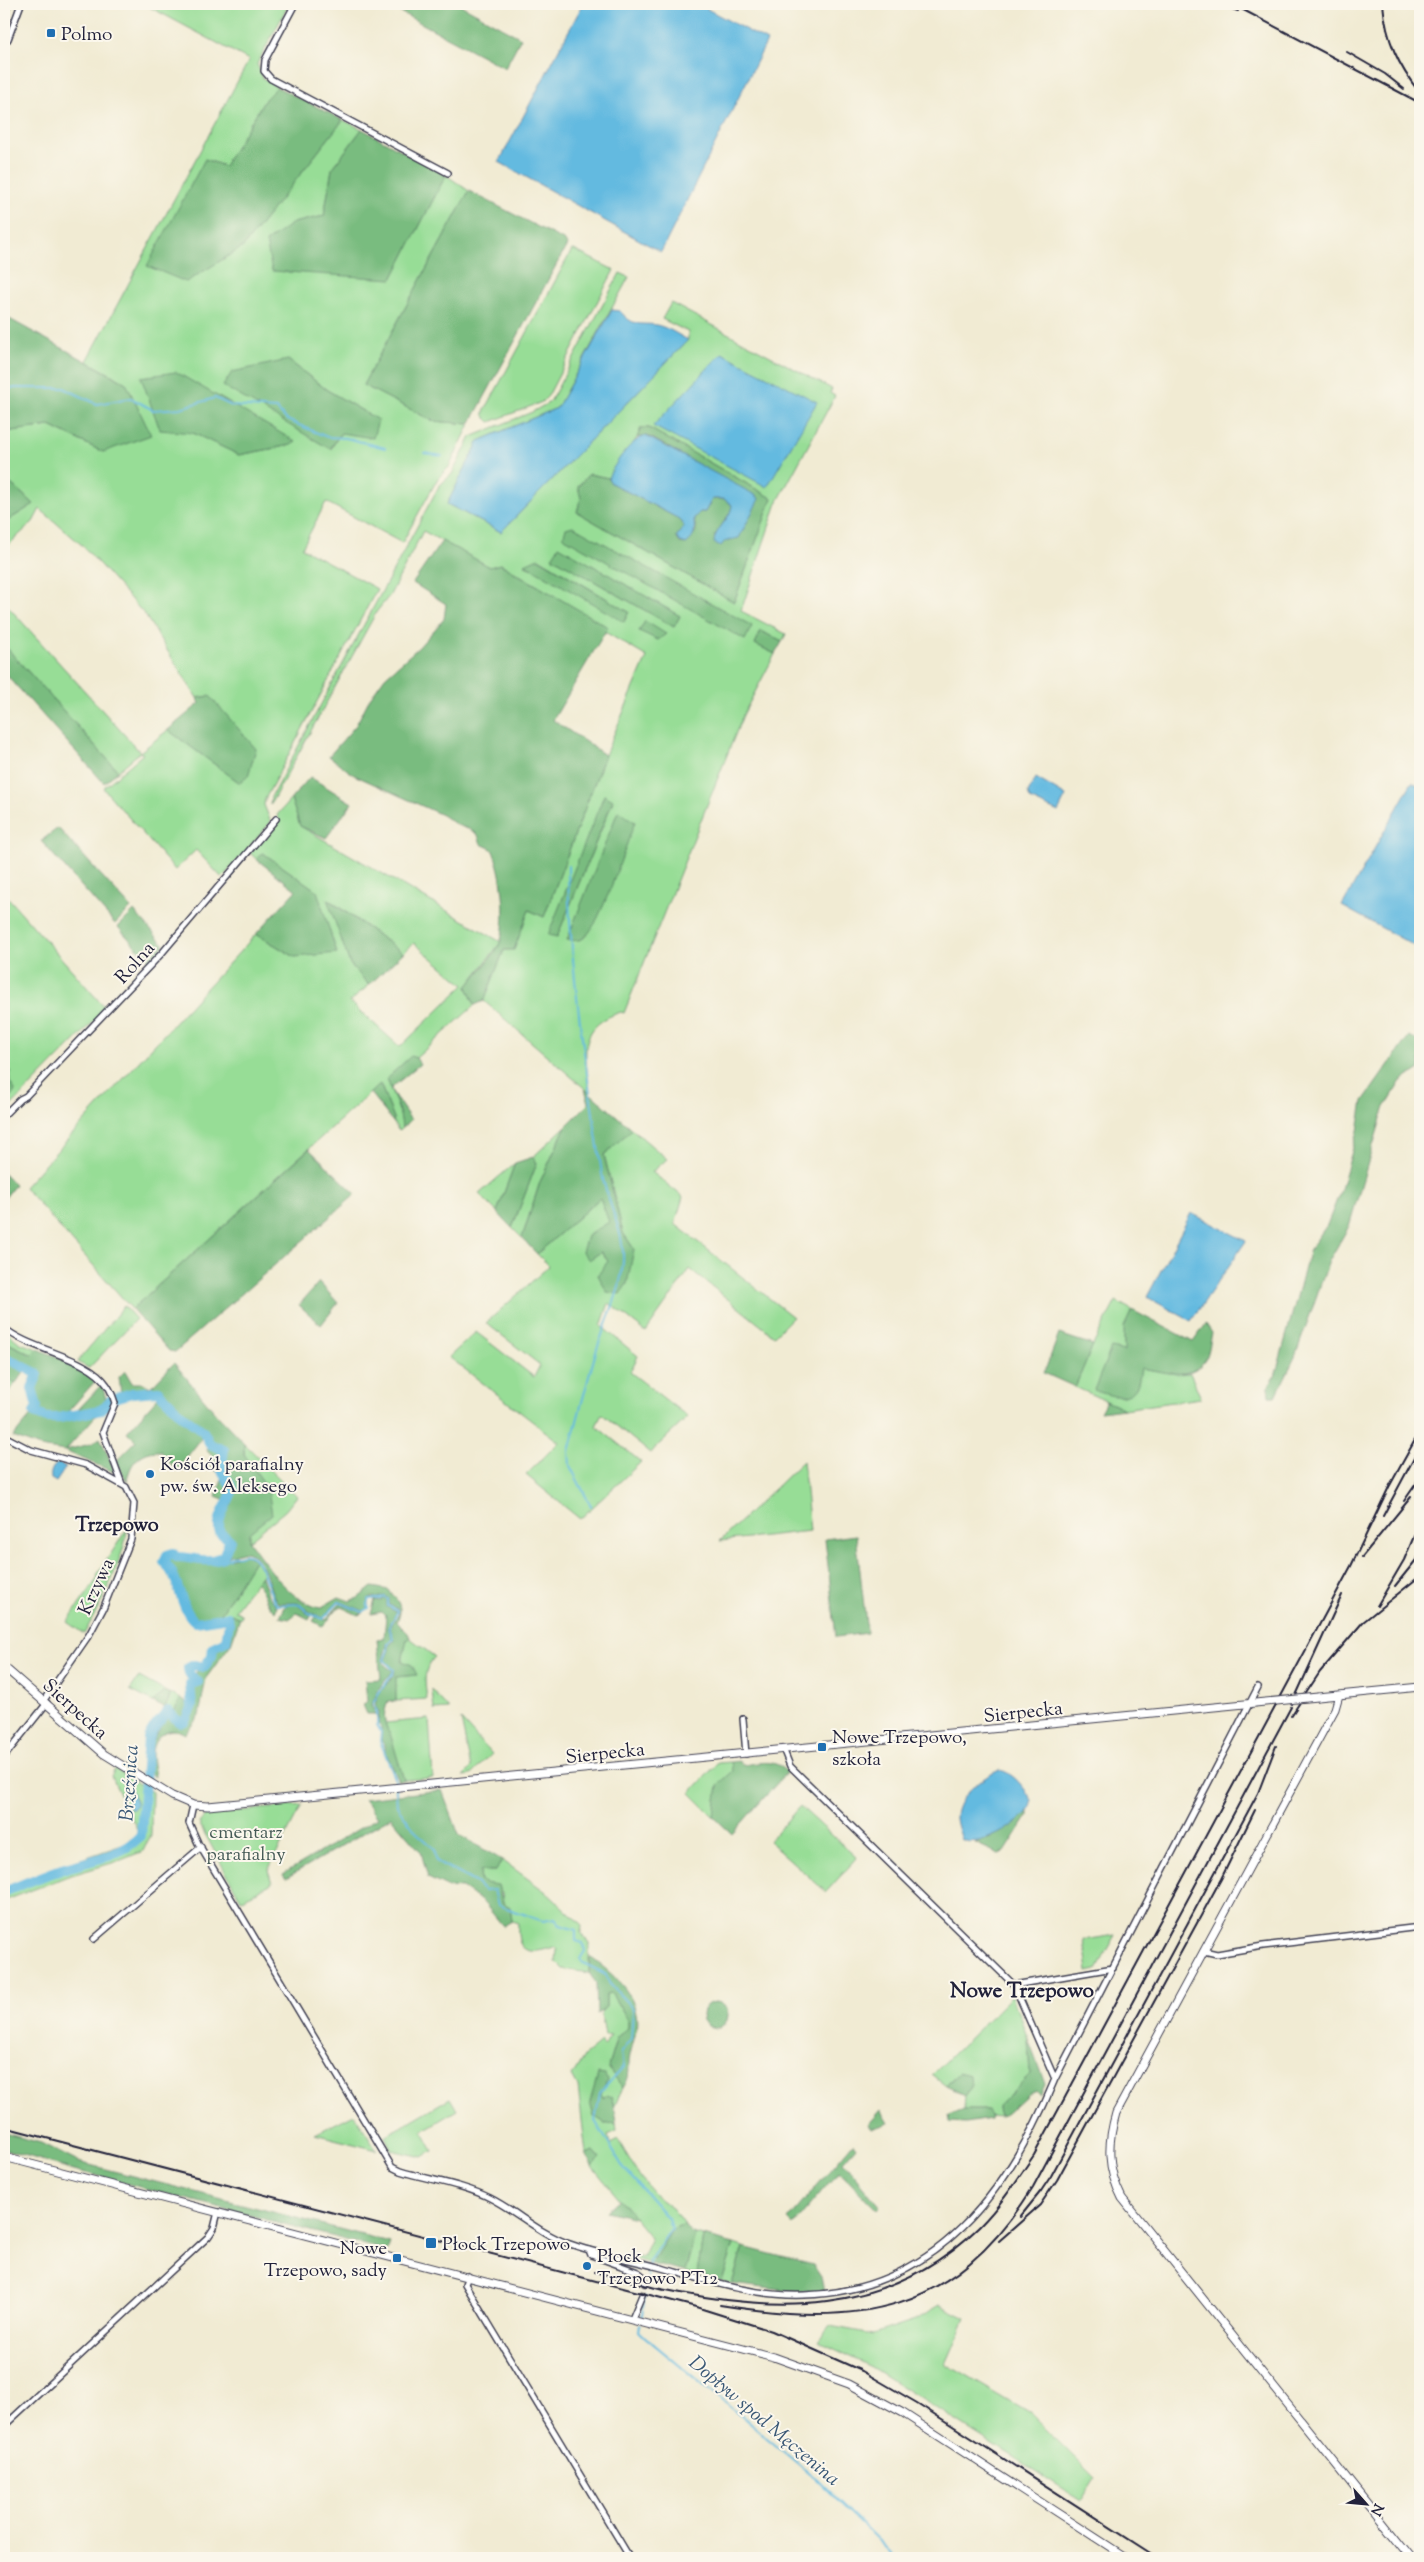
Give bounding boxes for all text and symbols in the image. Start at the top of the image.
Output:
place label: Polmo [61,22,112,49]
marker: Polmo [45,27,57,39]
street label: Rolna [110,936,162,991]
place label: Kościół parafialny pw. św. Aleksego [160,1452,304,1501]
marker: Kościół parafialny pw. św. Aleksego [144,1468,156,1480]
district label: Trzepowo [75,1512,159,1541]
street label: Krzywa [72,1554,122,1620]
street label: Sierpecka [36,1673,113,1747]
street label: Sierpecka [982,1696,1064,1731]
place label: Nowe Trzepowo, szkoła [832,1725,967,1774]
street label: Sierpecka [564,1737,646,1772]
marker: Nowe Trzepowo, szkoła [816,1741,828,1753]
water label: Brzeźnica [113,1744,148,1822]
park label: cmentarz parafialny [206,1820,286,1869]
district label: Nowe Trzepowo [950,1977,1095,2007]
place label: Płock Trzepowo [442,2232,570,2259]
place label: Nowe Trzepowo, sady [264,2236,388,2285]
marker: Płock Trzepowo [424,2236,438,2250]
place label: Płock Trzepowo PT12 [597,2244,718,2293]
marker: Nowe Trzepowo, sady [391,2252,403,2264]
marker: Płock Trzepowo PT12 [581,2260,593,2272]
water label: Dopływ spod Męczenina [681,2350,845,2494]
north arrow [1342,2480,1392,2530]
text: N [1364,2499,1387,2519]

